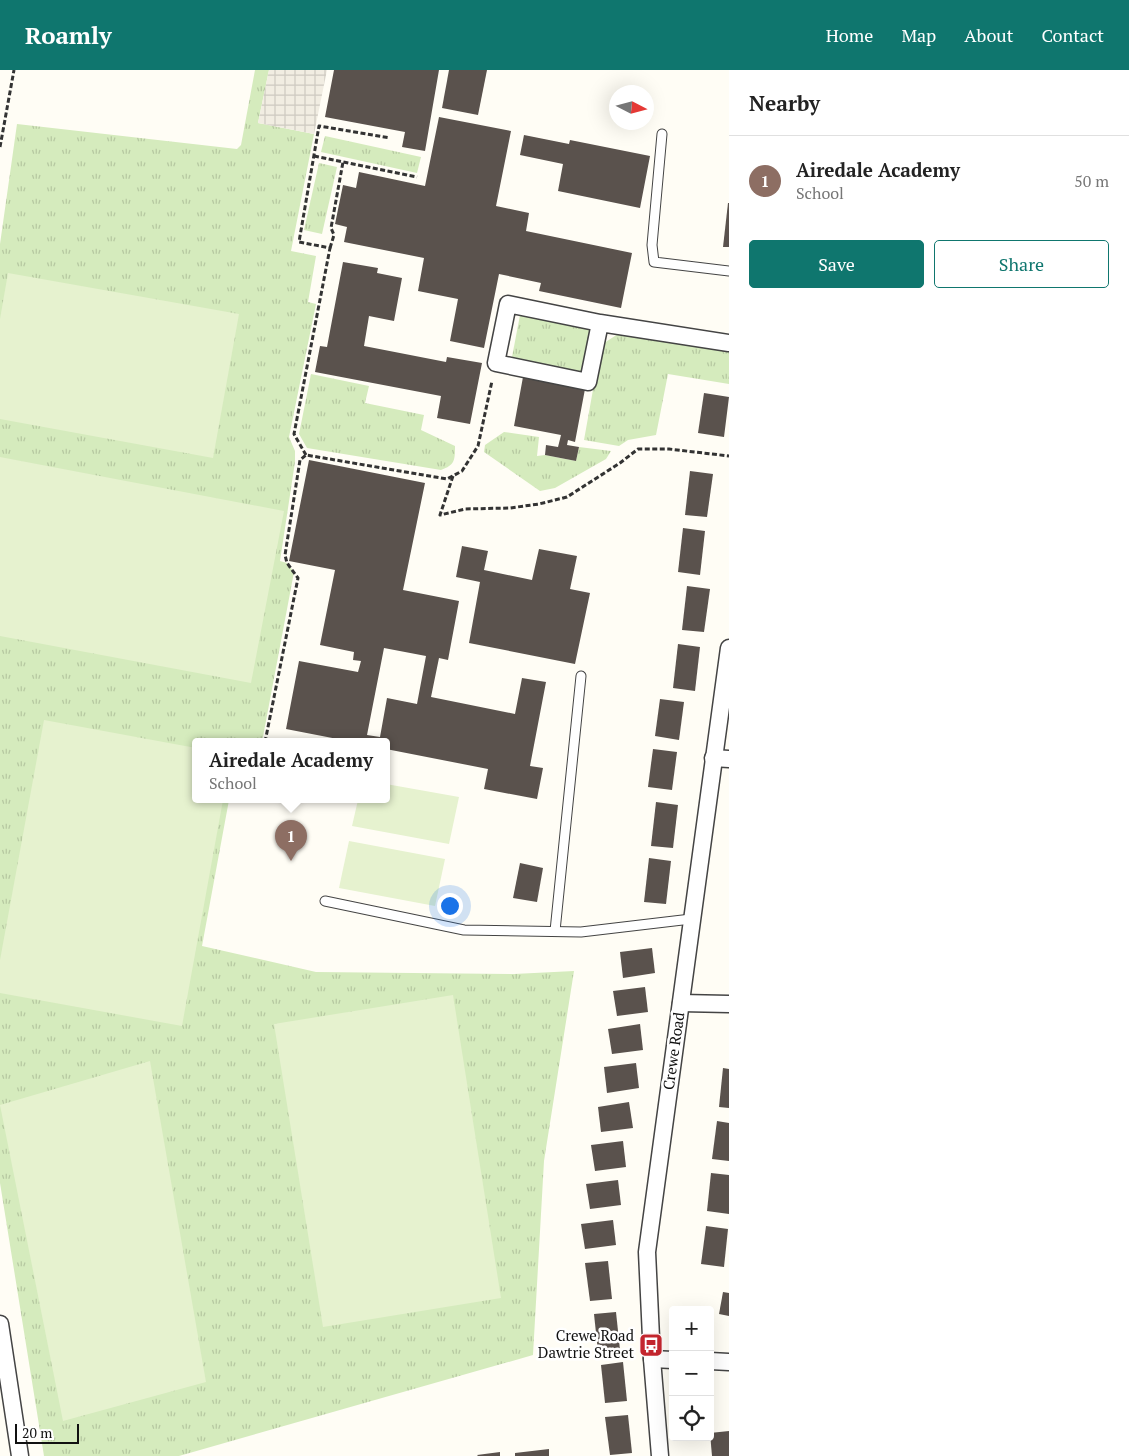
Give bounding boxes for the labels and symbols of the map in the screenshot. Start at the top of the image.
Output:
north arrow [609,85,654,130]
pin: 1 [275,820,307,861]
your location [437,893,463,919]
street label: Crewe Road [658,1011,688,1091]
place label: Crewe Road Dawtrie Street [538,1325,634,1362]
bus stop icon: Crewe Road Dawtrie Street [638,1332,664,1358]
scale bar [15,1421,79,1444]

